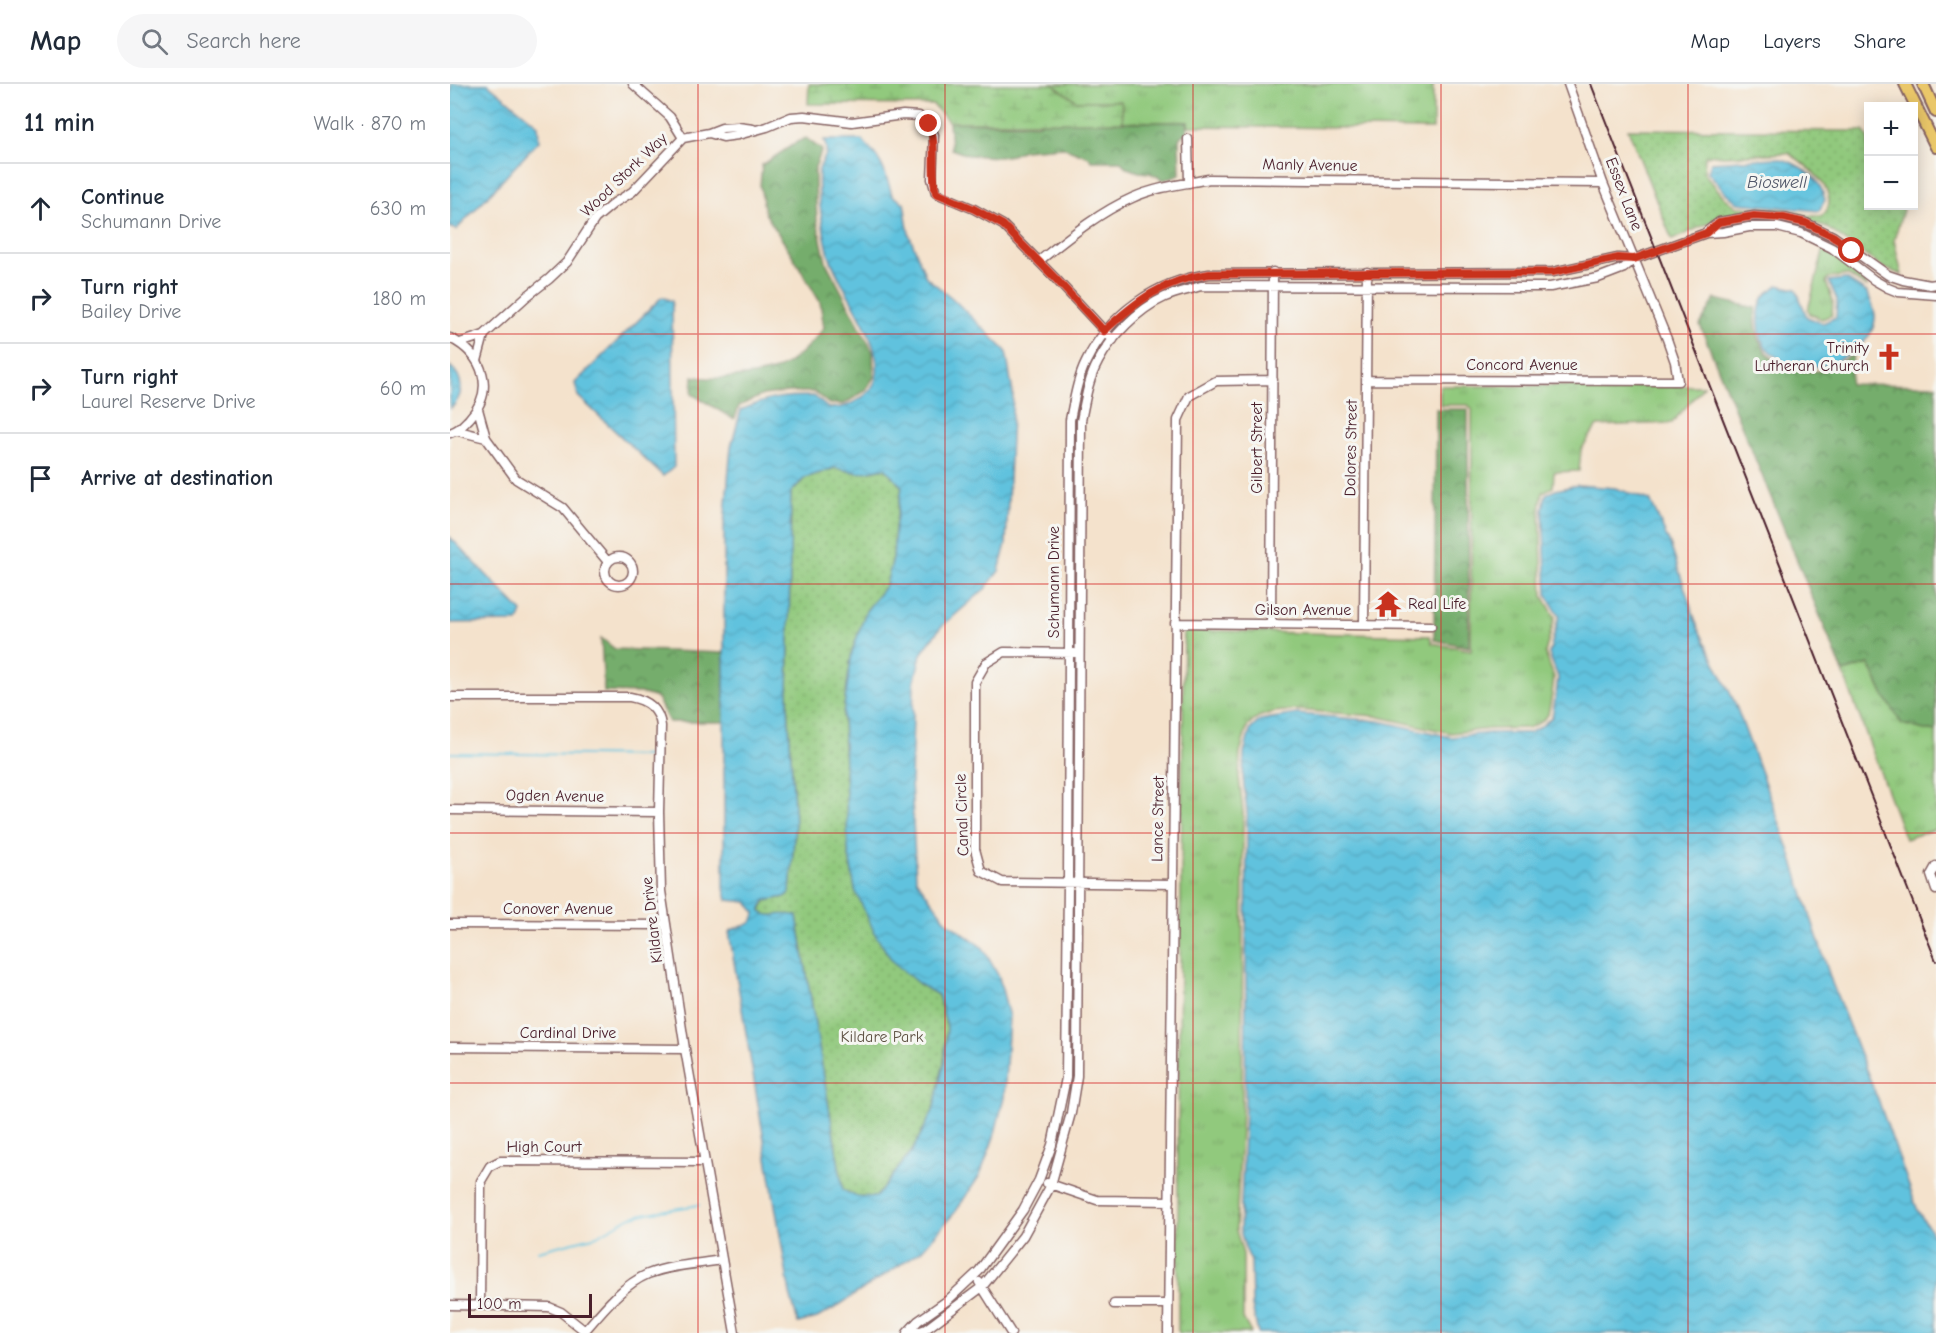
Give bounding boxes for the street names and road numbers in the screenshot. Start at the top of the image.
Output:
street label: Wood Stork Way [577,129,672,221]
street label: Manly Avenue [1262,155,1358,175]
street label: Essex Lane [1602,155,1646,233]
street label: Concord Avenue [1466,356,1578,374]
street label: Dolores Street [1341,399,1361,496]
street label: Gilbert Street [1248,402,1266,494]
street label: Schumann Drive [1045,526,1063,638]
street label: Gilson Avenue [1255,601,1351,619]
street label: Canal Circle [952,773,972,857]
street label: Lance Street [1148,775,1168,862]
street label: Ogden Avenue [506,786,604,806]
street label: Kildare Drive [638,876,666,964]
street label: Conover Avenue [503,900,613,918]
street label: Cardinal Drive [520,1024,616,1042]
street label: High Court [507,1138,582,1156]

